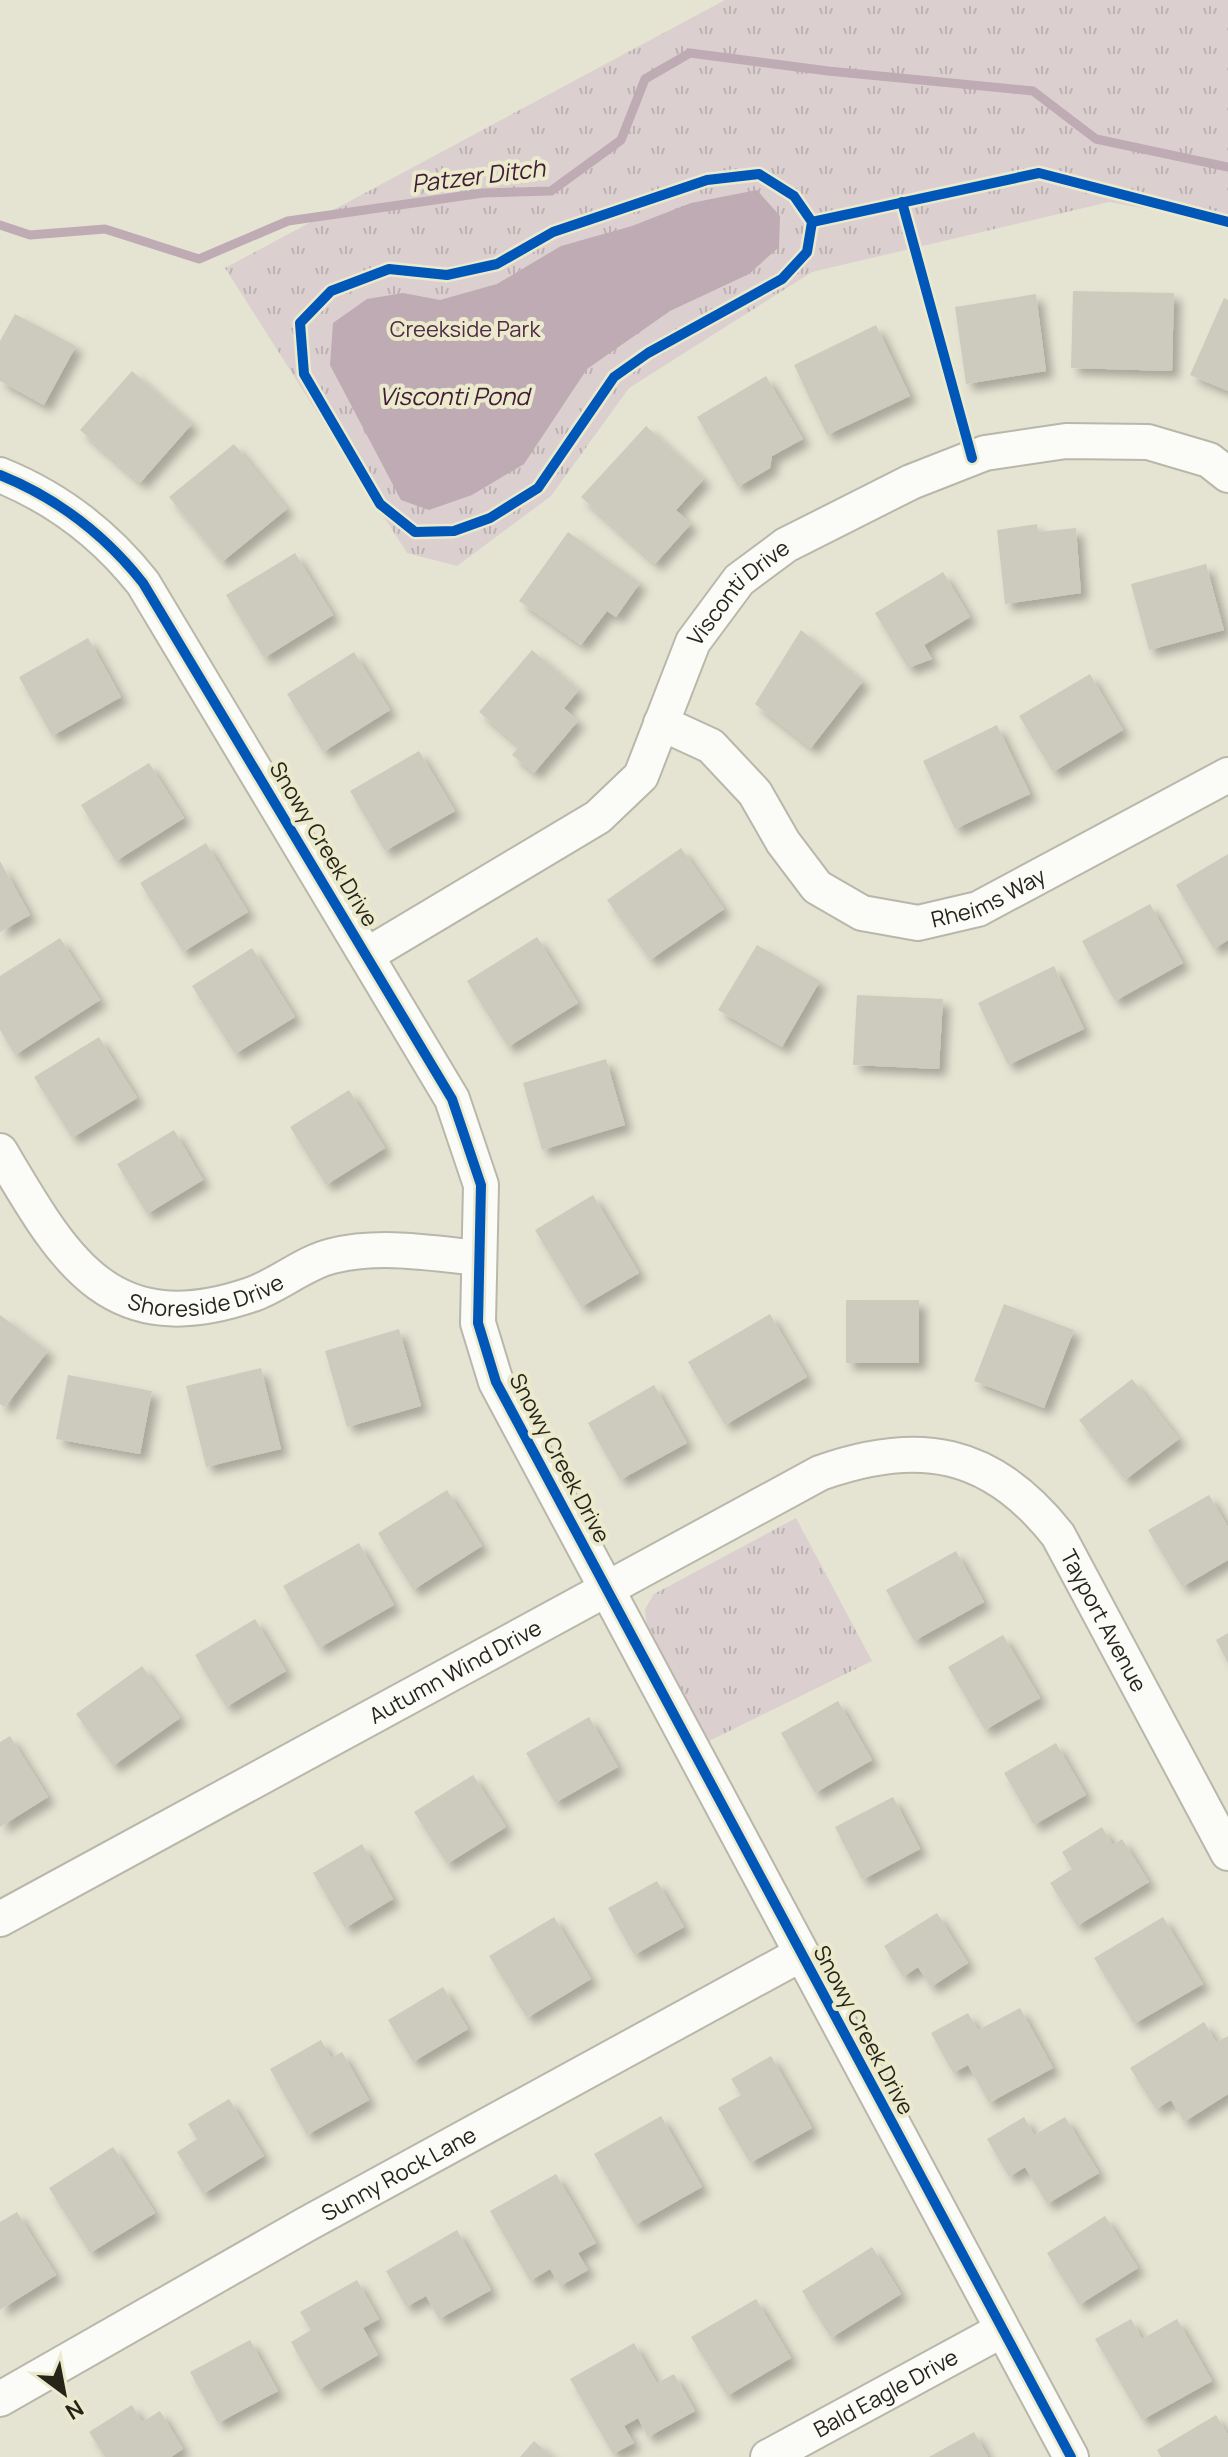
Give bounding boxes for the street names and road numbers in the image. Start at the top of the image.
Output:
street label: Visconti Drive [680,533,796,652]
street label: Snowy Creek Drive [263,756,385,932]
street label: Rheims Way [928,860,1051,934]
street label: Shoreside Drive [124,1267,289,1324]
street label: Snowy Creek Drive [503,1368,617,1548]
street label: Tayport Avenue [1054,1544,1154,1697]
street label: Autumn Wind Drive [363,1612,547,1731]
street label: Snowy Creek Drive [807,1940,921,2120]
street label: Sunny Rock Lane [316,2119,482,2228]
street label: Bald Eagle Drive [808,2342,963,2444]

